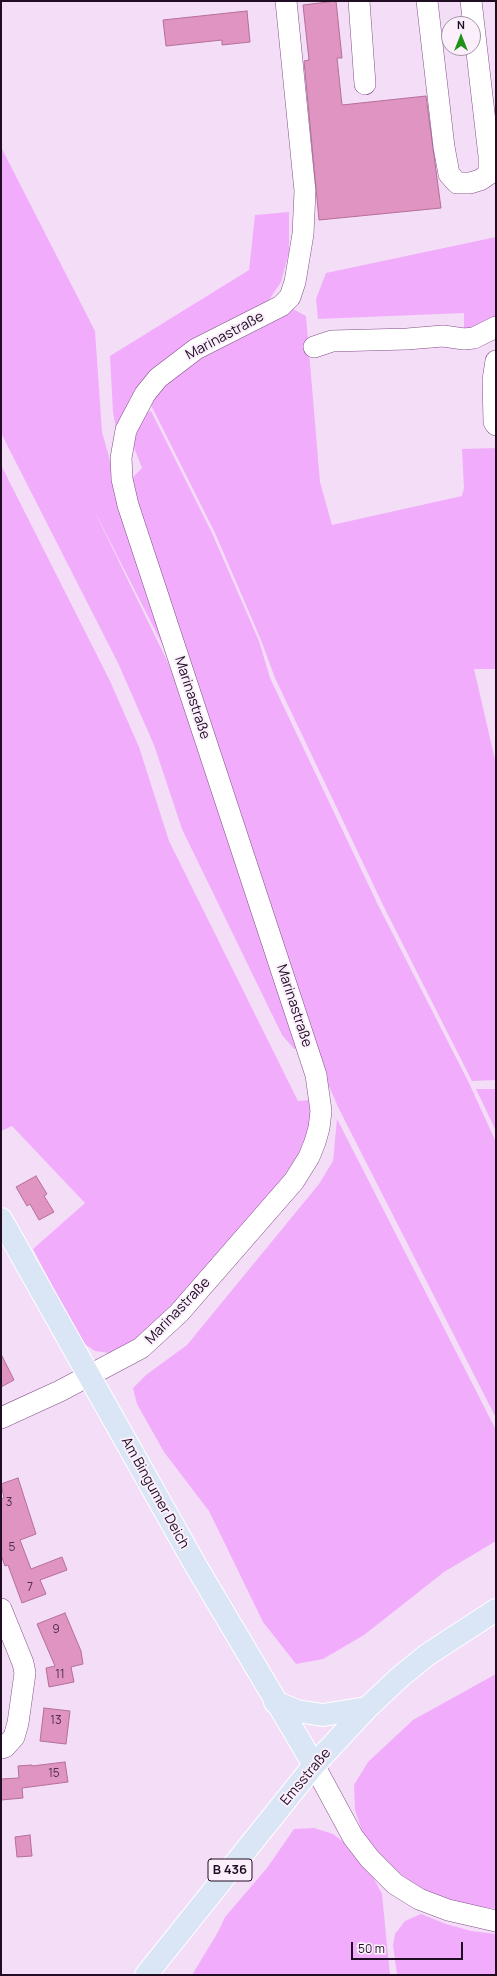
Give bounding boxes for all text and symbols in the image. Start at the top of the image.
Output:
north arrow [441,16,481,56]
text: N [457,17,465,32]
street label: Marinastraße [183,308,267,364]
street label: Marinastraße [171,655,213,741]
street label: Marinastraße [273,963,315,1049]
street label: Marinastraße [142,1274,214,1348]
street label: Am Bingumer Deich [117,1434,193,1552]
house number: 3 [6,1496,12,1510]
house number: 5 [9,1541,15,1555]
house number: 7 [27,1581,33,1595]
house number: 9 [52,1623,60,1637]
house number: 11 [55,1668,65,1682]
house number: 13 [50,1714,62,1728]
street label: Emsstraße [277,1745,335,1809]
house number: 15 [48,1767,60,1781]
road number: B 436 [208,1859,252,1881]
scale bar [353,1934,465,1960]
text: 50 m [358,1940,385,1957]

